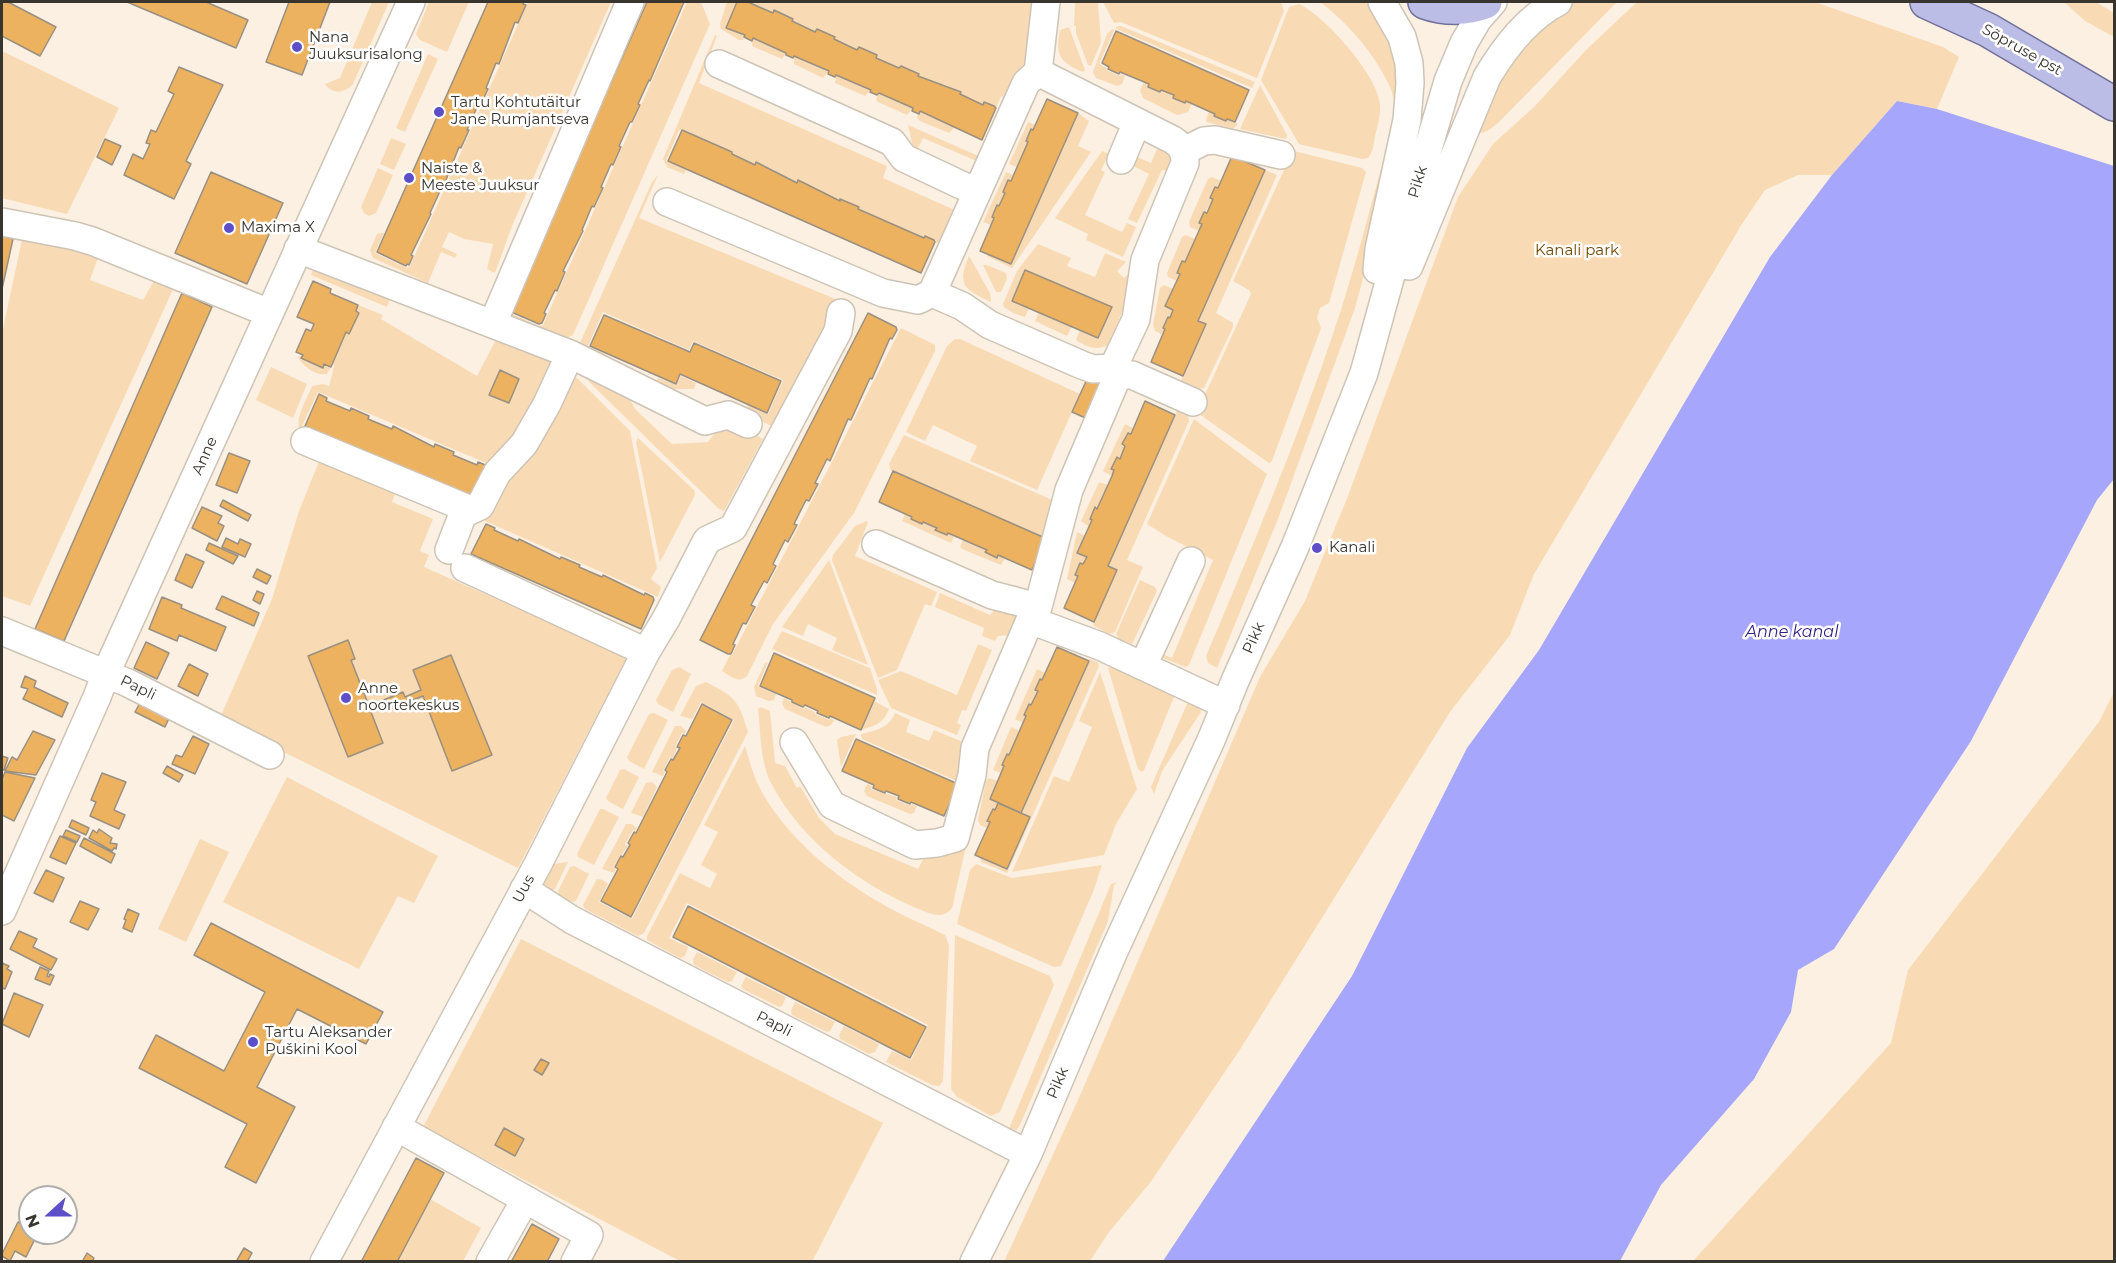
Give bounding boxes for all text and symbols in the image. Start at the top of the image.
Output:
street label: Sõpruse pst [1979,21,2065,79]
place label: Nana Juuksurisalong [309,29,423,64]
marker: Nana Juuksurisalong [290,40,304,54]
place label: Tartu Kohtutäitur Jane Rumjantseva [451,94,589,129]
marker: Tartu Kohtutäitur Jane Rumjantseva [432,105,446,119]
place label: Naiste & Meeste Juuksur [421,160,539,195]
street label: Pikk [1405,164,1431,200]
marker: Naiste & Meeste Juuksur [402,171,416,185]
place label: Maxima X [241,219,315,237]
marker: Maxima X [222,221,236,235]
park label: Kanali park [1535,242,1619,260]
street label: Anne [189,434,221,478]
place label: Kanali [1329,539,1375,557]
marker: Kanali [1310,541,1324,555]
street label: Pikk [1239,619,1269,657]
water label: Anne kanal [1746,622,1838,642]
street label: Papli [117,672,159,704]
place label: Anne noortekeskus [358,680,459,715]
marker: Anne noortekeskus [339,691,353,705]
street label: Uus [509,872,539,906]
street label: Papli [753,1007,795,1041]
place label: Tartu Aleksander Puškini Kool [265,1024,392,1059]
marker: Tartu Aleksander Puškini Kool [246,1035,260,1049]
street label: Pikk [1043,1064,1073,1102]
north arrow [18,1185,78,1245]
text: N [21,1211,44,1230]

